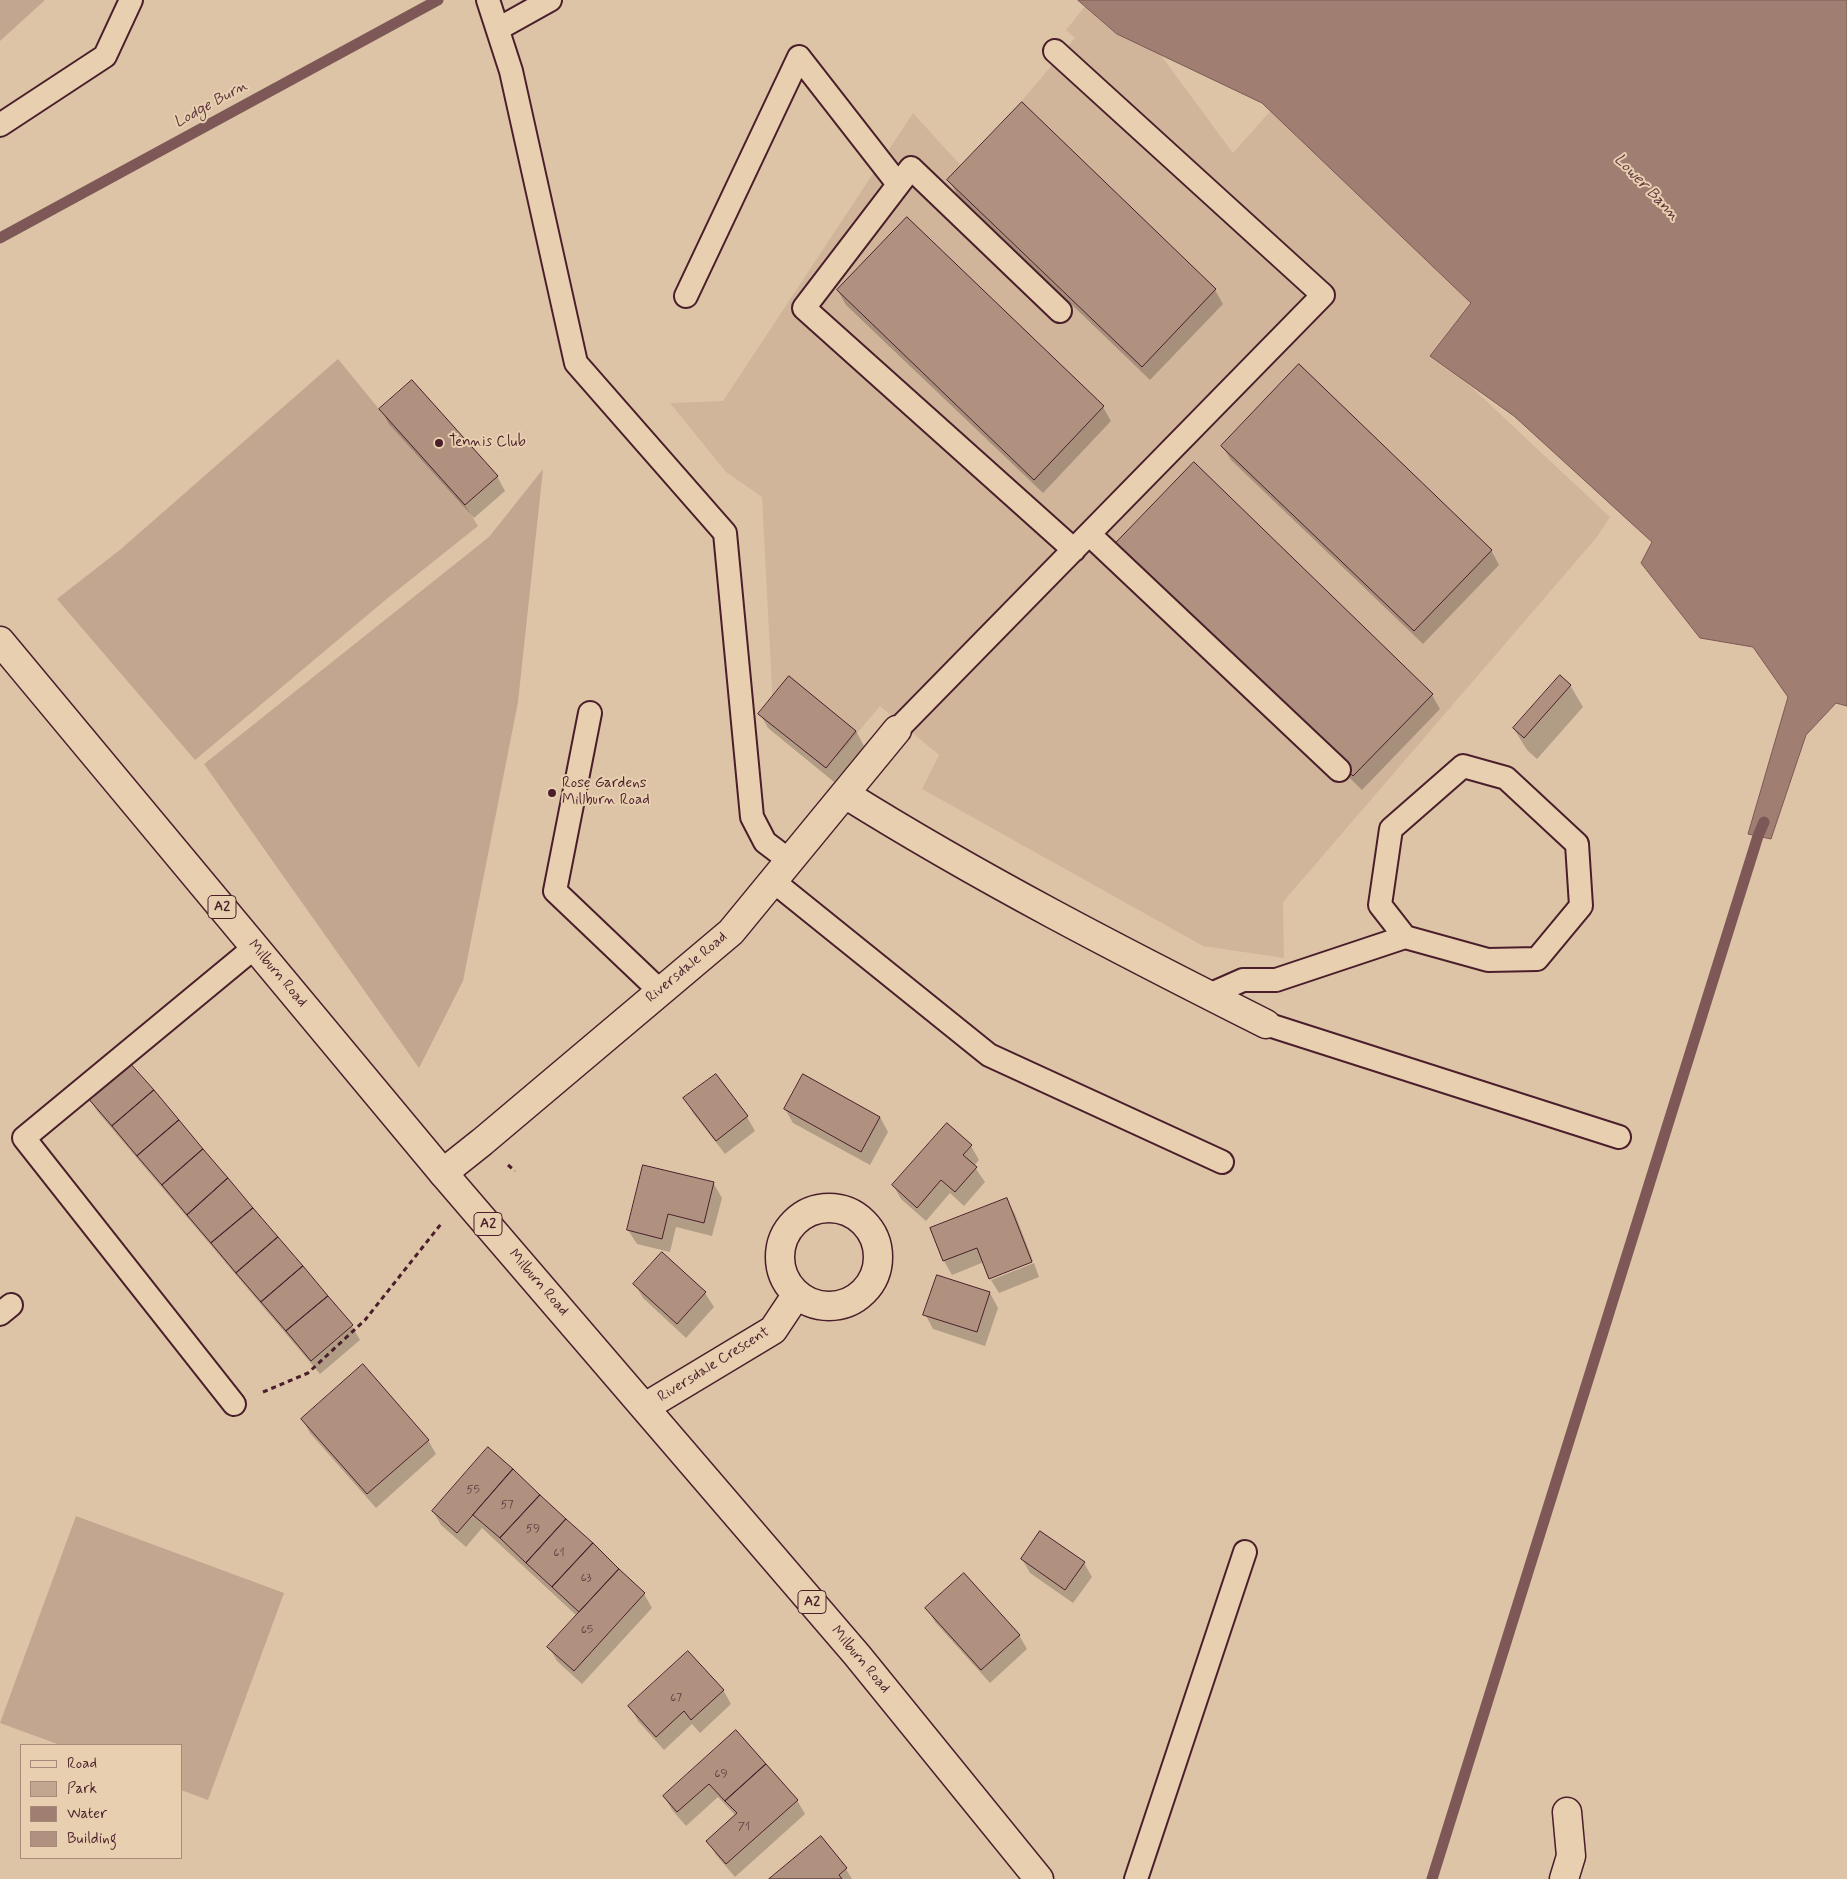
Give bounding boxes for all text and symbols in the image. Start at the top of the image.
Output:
water label: Lodge Burn [171,77,251,133]
water label: Lower Bann [1609,151,1683,225]
place label: Tennis Club [449,434,526,452]
marker: Tennis Club [433,437,445,449]
place label: Rose Gardens Millburn Road [562,775,650,810]
marker: Rose Gardens Millburn Road [546,787,558,799]
road number: A2 [208,896,236,919]
street label: Riversdale Road [643,929,731,1007]
street label: Milburn Road [244,937,310,1011]
road number: A2 [474,1212,502,1236]
street label: Milburn Road [504,1246,572,1320]
street label: Riversdale Crescent [655,1323,773,1407]
house number: 55 [466,1483,480,1497]
house number: 57 [500,1498,514,1512]
house number: 59 [526,1522,540,1536]
house number: 61 [553,1546,565,1560]
house number: 63 [580,1571,592,1585]
road number: A2 [798,1590,826,1614]
house number: 65 [581,1623,593,1637]
street label: Milburn Road [827,1623,893,1697]
house number: 67 [670,1691,682,1705]
legend [20,1744,182,1859]
text: Road [67,1754,97,1774]
house number: 69 [714,1767,728,1781]
text: Park [67,1779,97,1799]
text: Water [67,1804,107,1824]
house number: 71 [738,1820,750,1834]
text: Building [67,1829,117,1849]

